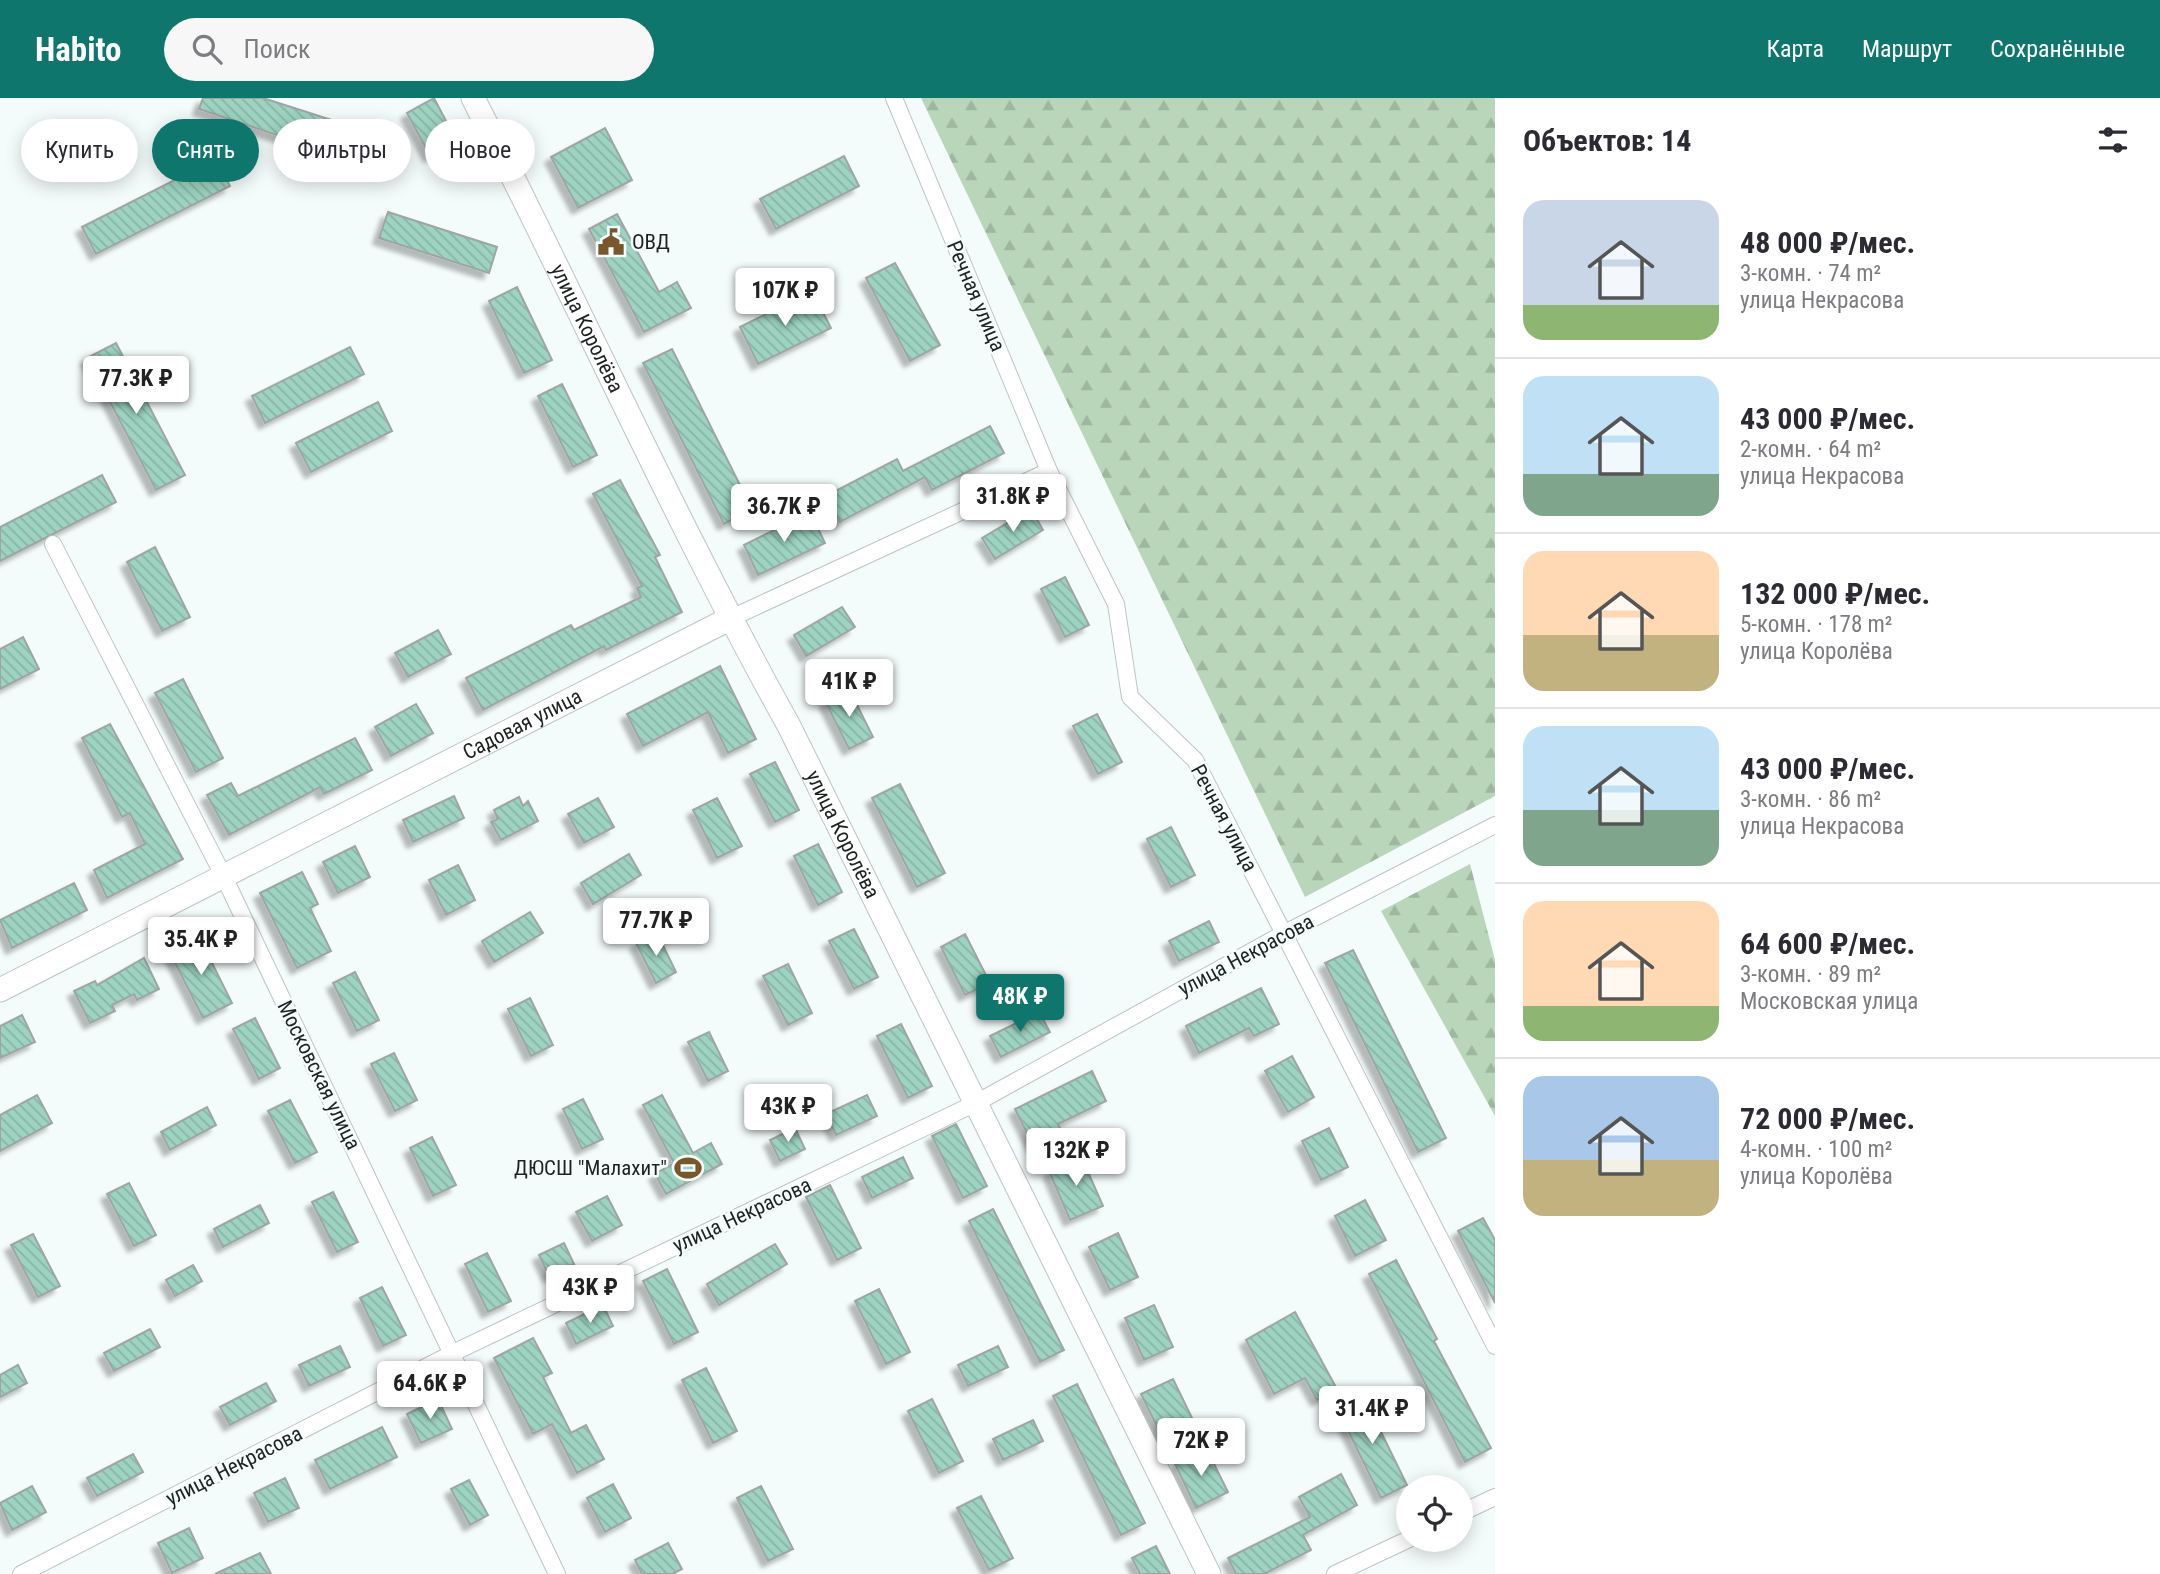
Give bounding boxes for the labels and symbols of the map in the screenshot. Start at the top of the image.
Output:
public building icon: ОВД [596,227,626,257]
place label: ОВД [632,230,670,254]
street label: Речная улица [942,237,1010,355]
street label: улица Королёва [546,260,628,396]
pin: 107K ₽ [728,268,842,328]
pin: 77.3K ₽ [71,356,201,416]
pin: 31.8K ₽ [948,474,1078,534]
pin: 36.7K ₽ [719,484,849,544]
pin: 41K ₽ [800,660,898,719]
street label: Садовая улица [459,684,586,764]
street label: Речная улица [1186,760,1262,876]
street label: улица Королёва [801,766,884,902]
pin: 77.7K ₽ [591,898,721,958]
street label: улица Некрасова [1174,909,1318,1001]
pin: 35.4K ₽ [136,918,266,977]
pin: 48K ₽ [971,974,1069,1034]
street label: Московская улица [273,997,365,1153]
pin: 43K ₽ [739,1084,837,1144]
pin: 132K ₽ [1019,1128,1133,1188]
sports icon: ДЮСШ "Малахит" [673,1153,703,1183]
place label: ДЮСШ "Малахит" [514,1156,667,1180]
street label: улица Некрасова [669,1172,815,1258]
pin: 43K ₽ [541,1266,639,1325]
pin: 64.6K ₽ [365,1362,495,1421]
pin: 31.4K ₽ [1307,1386,1437,1446]
pin: 72K ₽ [1152,1418,1250,1478]
street label: улица Некрасова [162,1421,306,1511]

